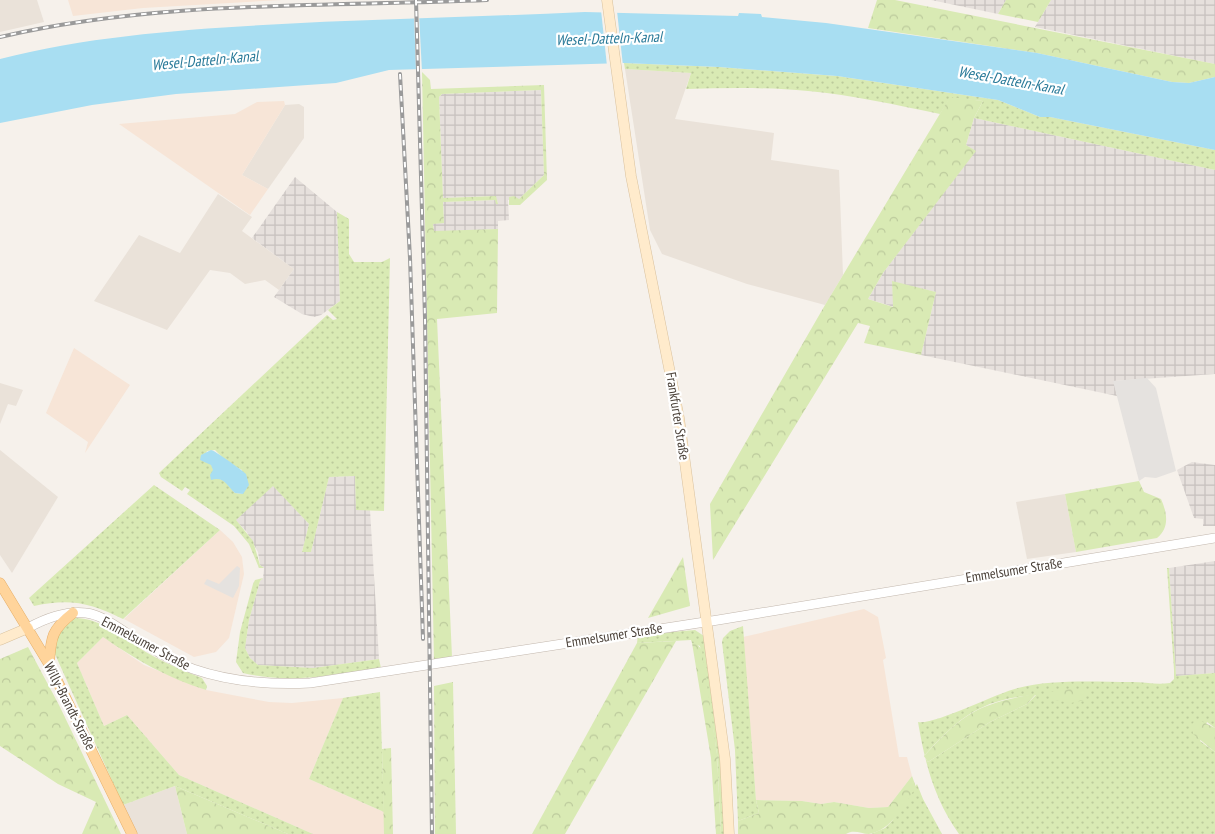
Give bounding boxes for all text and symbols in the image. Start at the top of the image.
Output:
water label: Wesel-Datteln-Kanal [555,27,664,49]
water label: Wesel-Datteln-Kanal [151,46,260,74]
water label: Wesel-Datteln-Kanal [957,61,1067,99]
street label: Frankfurter Straße [662,371,694,462]
street label: Emmelsumer Straße [964,553,1064,587]
street label: Emmelsumer Straße [99,612,194,674]
street label: Emmelsumer Straße [564,618,664,652]
street label: Willy-Brandt-Straße [40,659,100,753]

